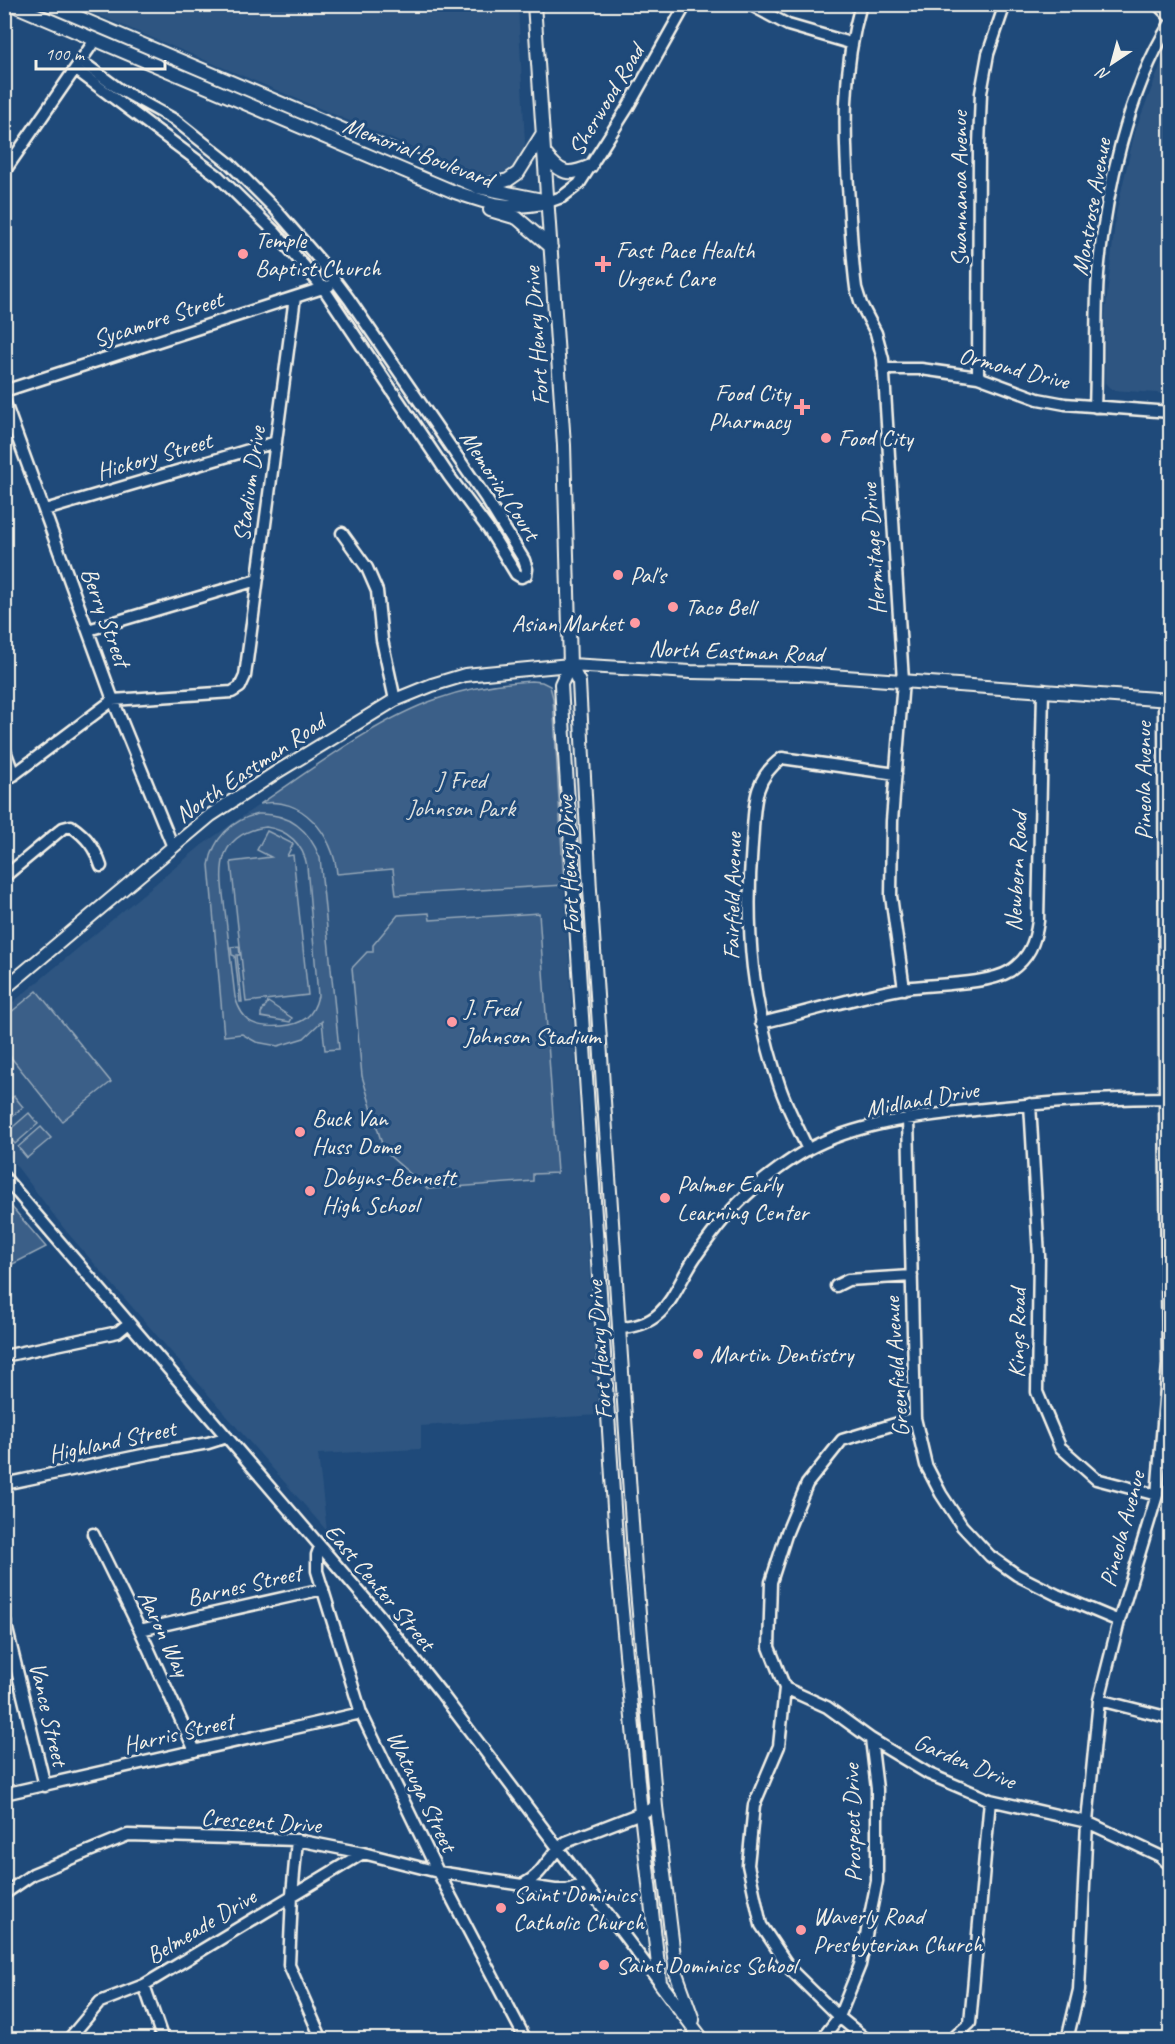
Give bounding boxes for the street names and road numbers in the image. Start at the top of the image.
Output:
street label: Sherwood Road [561,36,653,161]
street label: Swannanoa Avenue [944,109,974,267]
street label: Memorial Boulevard [339,110,500,196]
street label: Montrose Avenue [1064,134,1118,278]
street label: Fort Henry Drive [516,263,556,406]
street label: Sycamore Street [89,283,228,354]
street label: Ormond Drive [956,340,1074,397]
street label: Stadium Drive [226,422,272,543]
street label: Memorial Court [453,424,548,548]
street label: Hickory Street [93,425,217,487]
street label: Hermitage Drive [853,480,893,616]
street label: Berry Street [74,563,139,674]
street label: North Eastman Road [648,633,827,669]
street label: North Eastman Road [169,705,334,829]
street label: Pineola Avenue [1128,720,1158,840]
street label: Fort Henry Drive [549,793,587,935]
street label: Newbern Road [998,808,1034,932]
street label: Fairfield Avenue [716,830,748,960]
street label: Midland Drive [863,1074,983,1124]
street label: Fort Henry Drive [579,1277,619,1420]
street label: Kings Road [1001,1284,1033,1378]
street label: Greenfield Avenue [876,1294,916,1438]
street label: Highland Street [46,1412,180,1469]
street label: Pineola Avenue [1092,1466,1152,1590]
street label: East Center Street [318,1517,443,1658]
street label: Barnes Street [184,1557,307,1613]
street label: Aaron Way [131,1585,198,1682]
street label: Vance Street [22,1659,76,1771]
street label: Harris Street [120,1705,239,1760]
street label: Watauga Street [380,1726,465,1858]
street label: Garden Drive [910,1726,1022,1797]
street label: Prospect Drive [836,1761,868,1882]
street label: Crescent Drive [200,1802,324,1840]
street label: Belmeade Drive [141,1880,263,1971]

